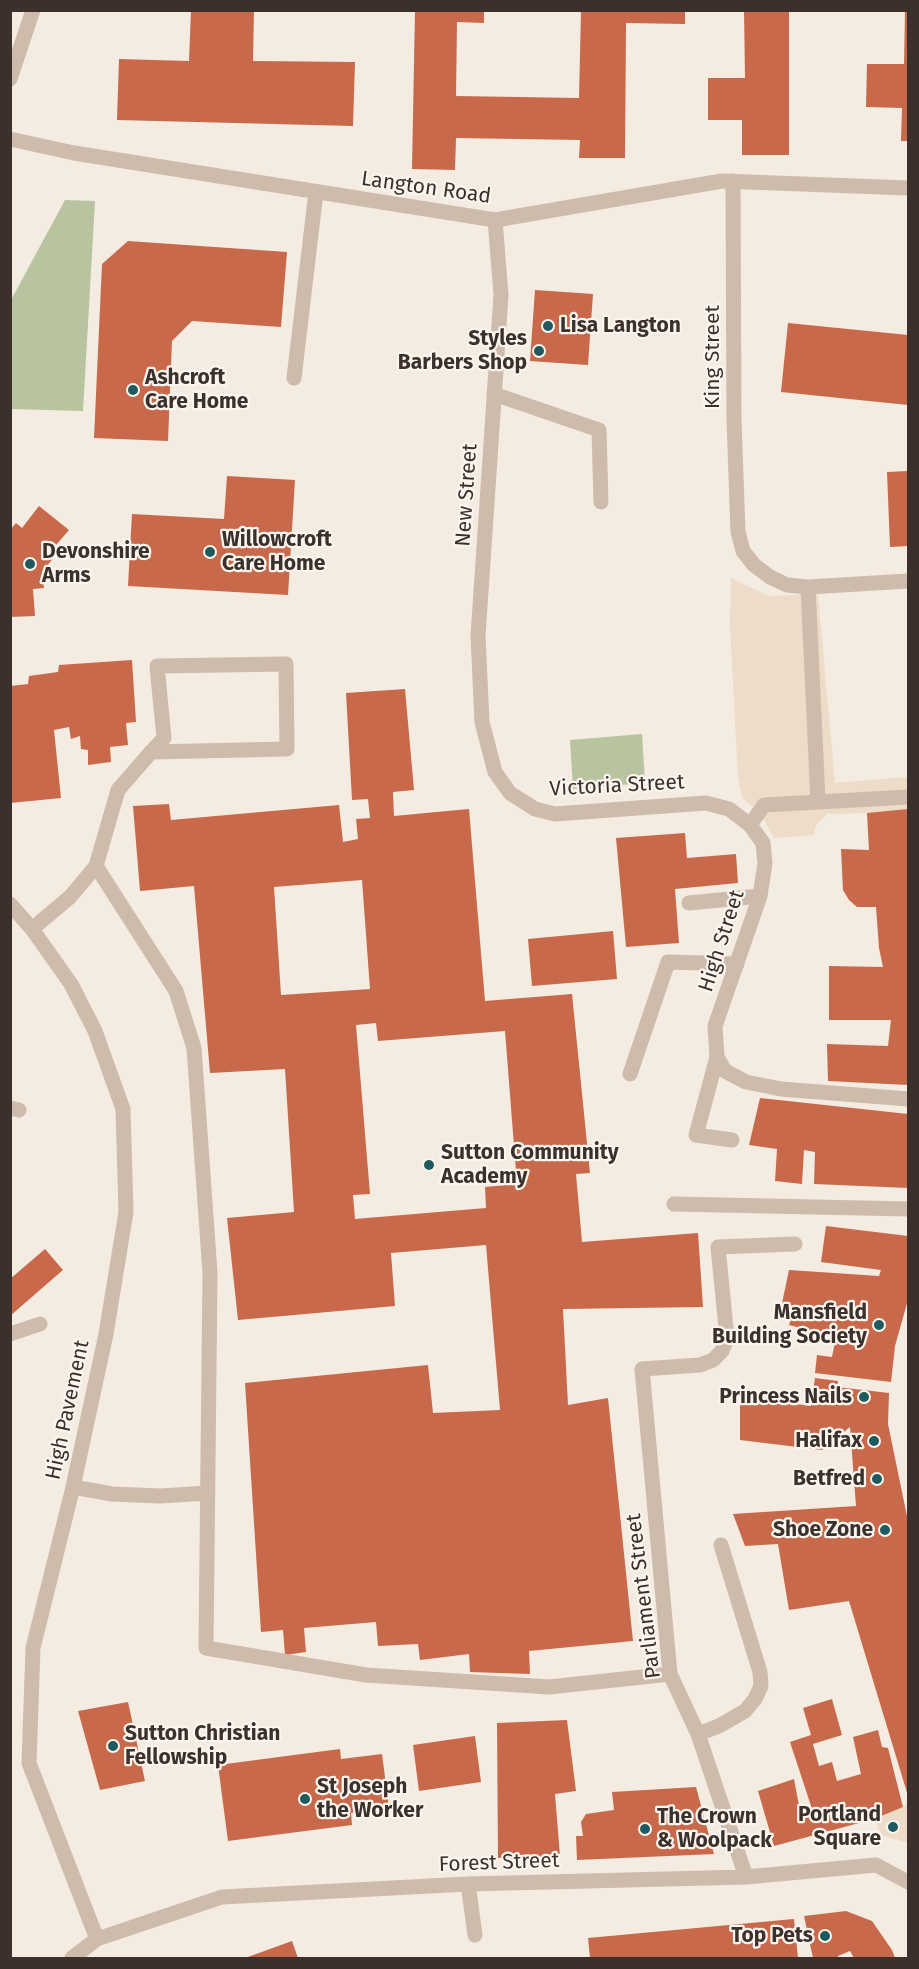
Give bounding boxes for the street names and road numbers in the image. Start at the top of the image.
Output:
street label: Langton Road [360,166,492,210]
street label: King Street [700,305,726,409]
street label: New Street [451,443,483,547]
street label: Victoria Street [549,770,685,802]
street label: High Street [694,887,750,995]
street label: High Pavement [41,1338,95,1482]
street label: Parliament Street [621,1512,667,1680]
street label: Forest Street [438,1848,560,1878]

